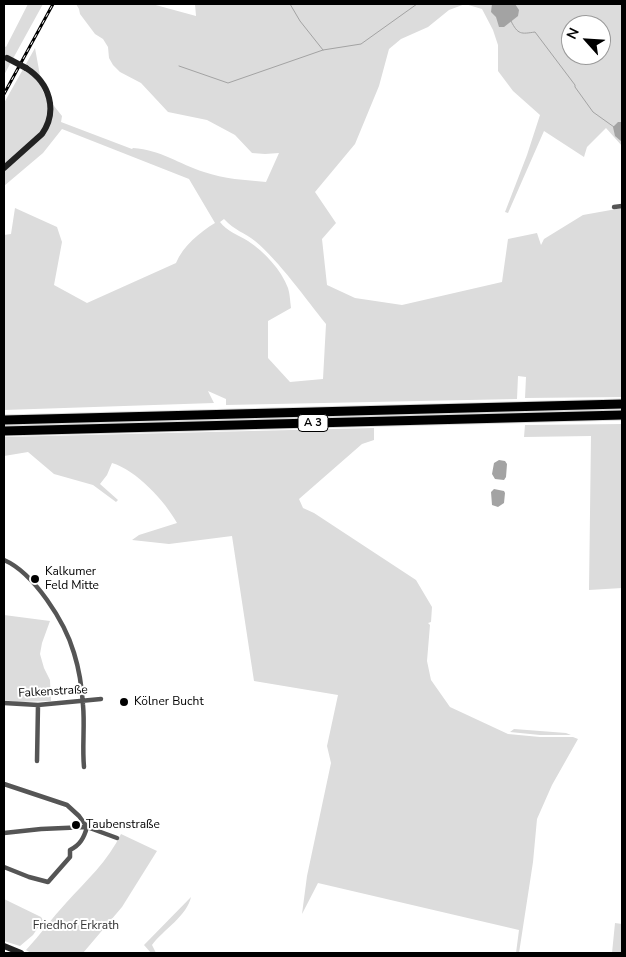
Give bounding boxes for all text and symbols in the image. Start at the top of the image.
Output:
north arrow [561,15,611,65]
text: N [562,25,584,43]
road number: A 3 [298,414,328,432]
place label: Kalkumer Feld Mitte [45,565,99,593]
marker: Kalkumer Feld Mitte [29,573,41,585]
street label: Falkenstraße [18,683,88,701]
place label: Kölner Bucht [134,695,204,709]
marker: Kölner Bucht [118,696,130,708]
place label: Taubenstraße [86,818,160,832]
marker: Taubenstraße [70,819,82,831]
park label: Friedhof Erkrath [33,919,119,933]

